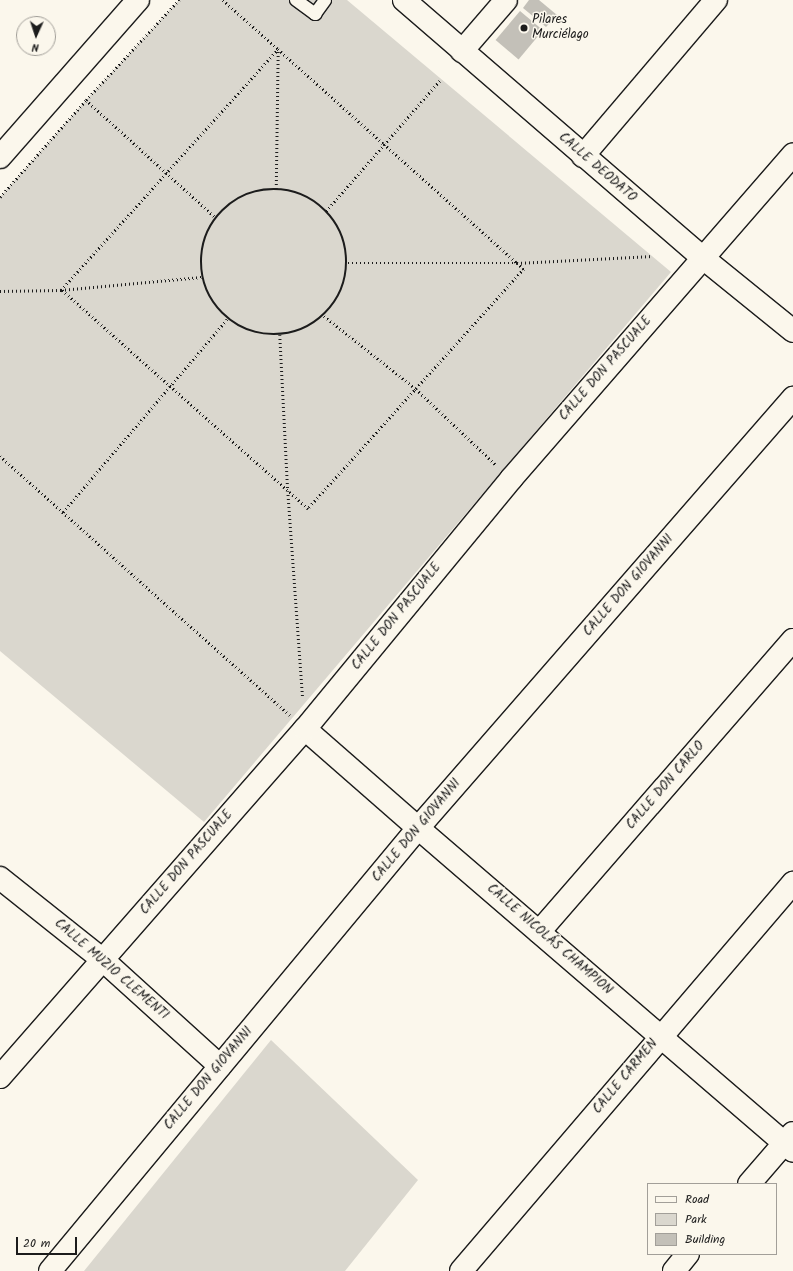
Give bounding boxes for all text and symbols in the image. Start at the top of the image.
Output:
place label: Pilares Murciélago [532,13,589,44]
north arrow [16,16,56,56]
marker: Pilares Murciélago [519,23,529,33]
text: N [31,38,39,56]
street label: CALLE DEODATO [555,130,639,206]
street label: CALLE DON PASCUALE [556,314,656,424]
street label: CALLE DON GIOVANNI [581,532,677,640]
street label: CALLE DON PASCUALE [349,560,445,674]
street label: CALLE DON CARLO [624,739,708,833]
street label: CALLE DON GIOVANNI [369,776,465,886]
street label: CALLE DON PASCUALE [137,808,237,918]
street label: CALLE NICOLÁS CHAMPION [483,881,615,999]
street label: CALLE MUZIO CLEMENTI [51,916,171,1024]
street label: CALLE DON GIOVANNI [161,1024,257,1134]
street label: CALLE CARMEN [590,1036,662,1118]
legend [647,1183,777,1255]
text: Road [685,1190,709,1209]
text: Park [685,1210,707,1229]
scale bar [18,1229,79,1255]
text: Building [685,1230,725,1249]
text: 20 m [23,1234,50,1253]

